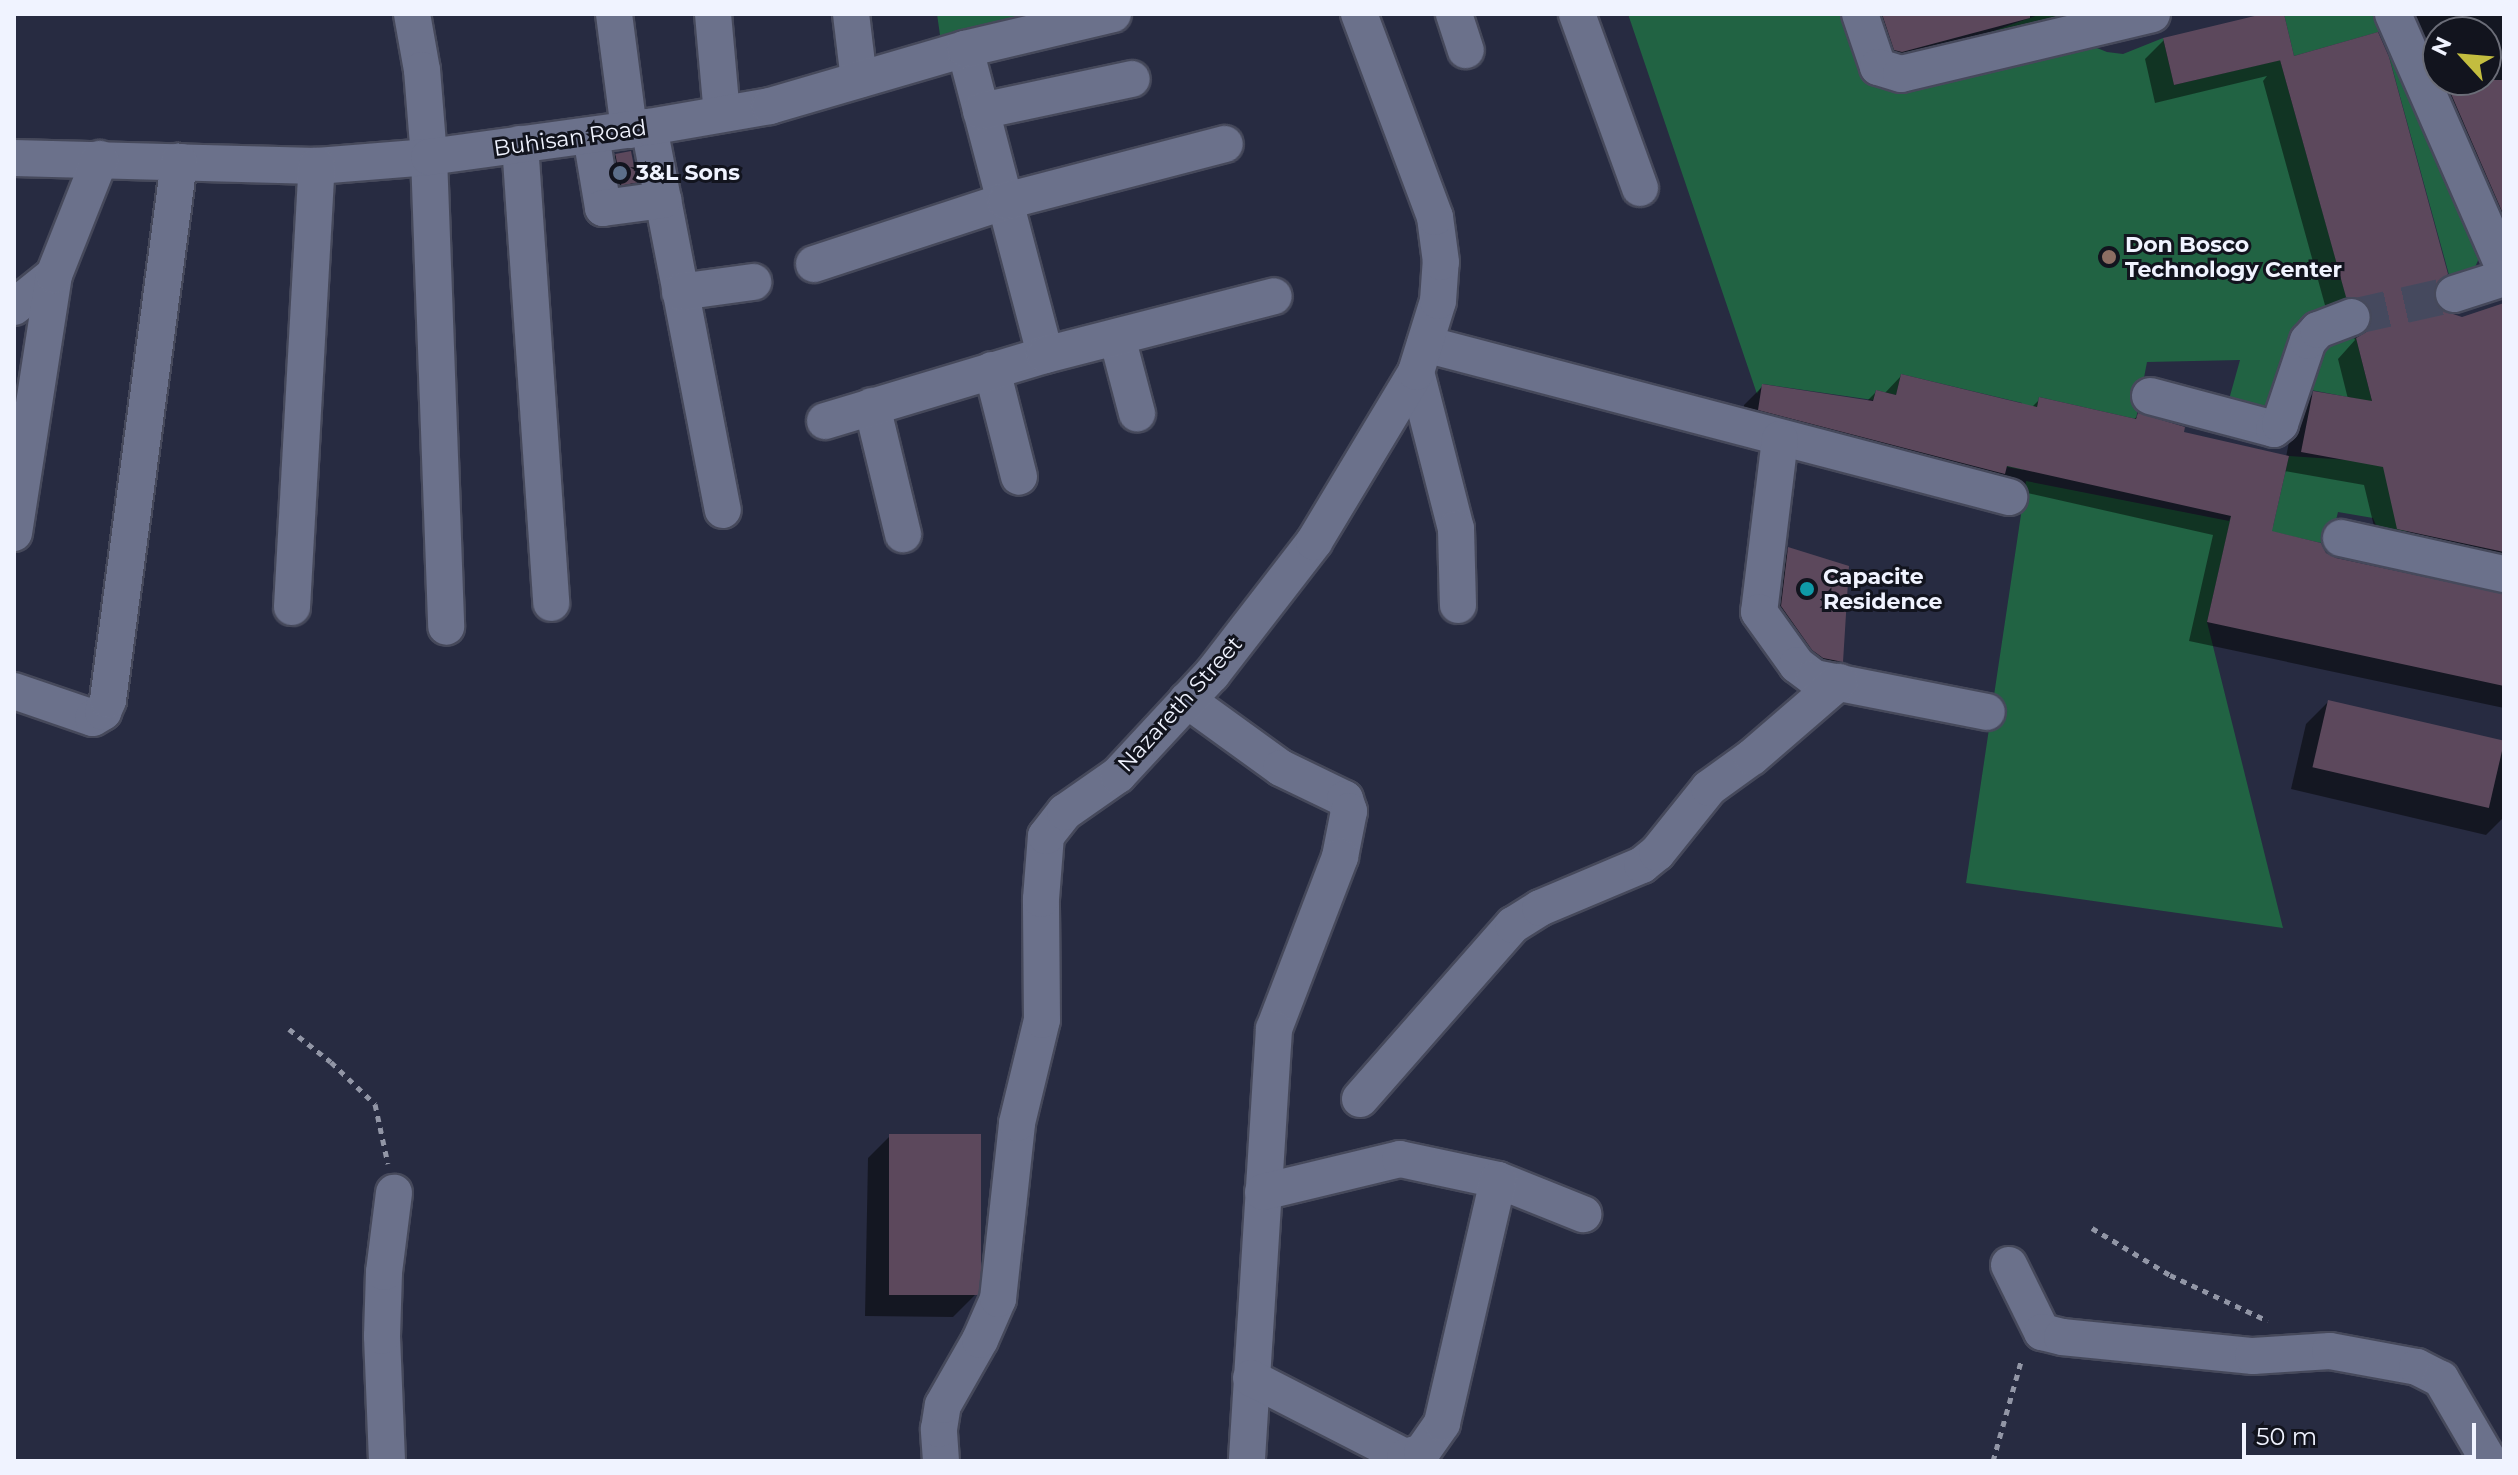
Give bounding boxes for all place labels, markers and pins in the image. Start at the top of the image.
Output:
place label: 3&L Sons [636,160,740,186]
marker: 3&L Sons [611,164,629,182]
place label: Don Bosco Technology Center [2125,231,2342,282]
marker: Don Bosco Technology Center [2100,248,2118,266]
place label: Capacite Residence [1823,563,1942,614]
marker: Capacite Residence [1798,580,1816,598]

